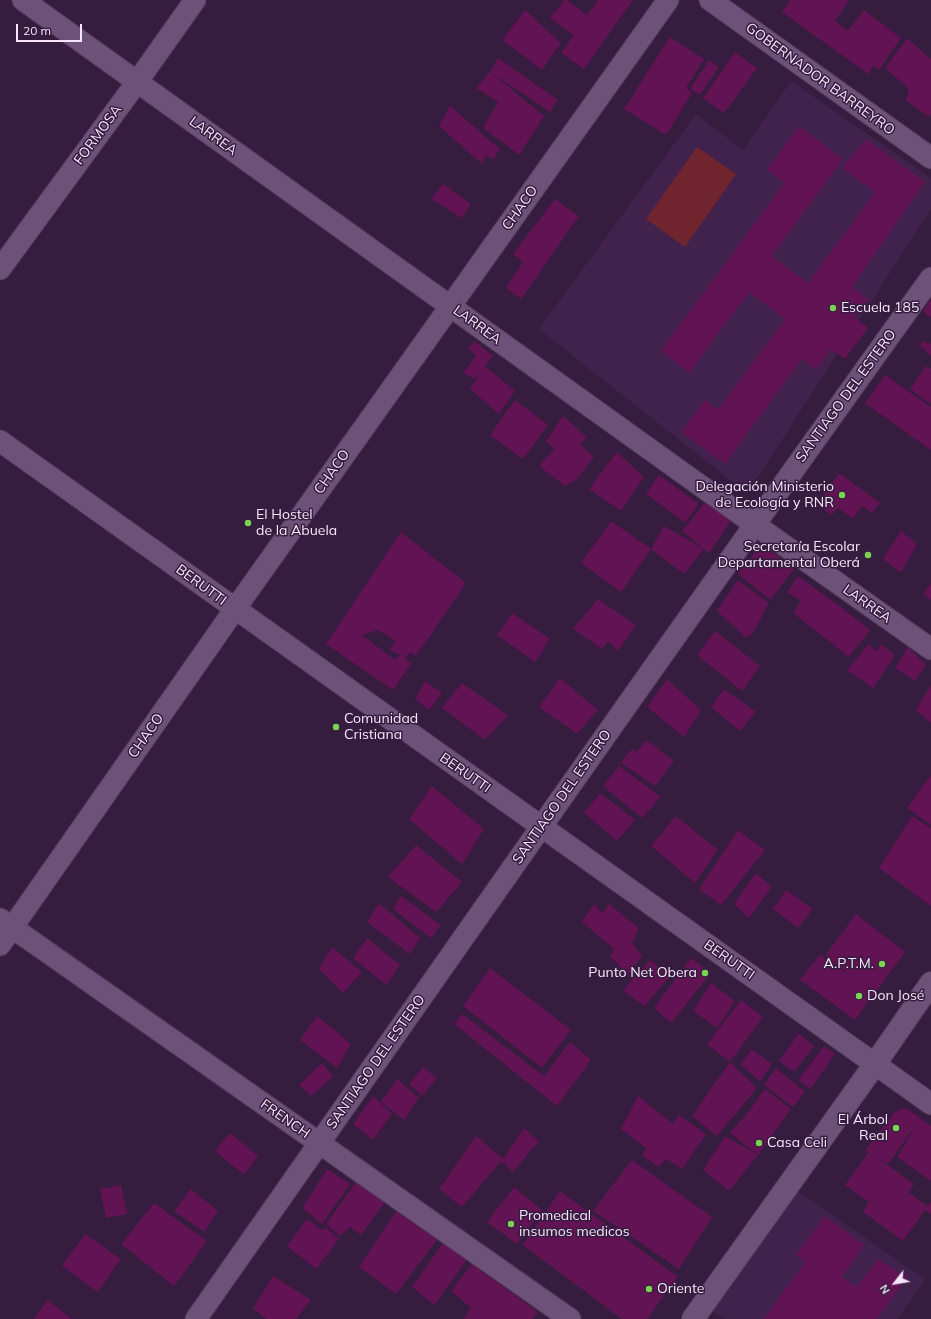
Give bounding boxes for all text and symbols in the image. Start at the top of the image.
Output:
scale bar [18,16,84,42]
street label: GOBERNADOR BARREYRO [742,19,898,139]
text: 20 m [23,23,51,38]
street label: FORMOSA [71,102,125,168]
street label: LARREA [186,113,240,159]
street label: CHACO [499,182,541,234]
place label: Escuela 185 [841,300,919,316]
street label: LARREA [450,302,504,348]
marker: Escuela 185 [828,303,838,313]
street label: SANTIAGO DEL ESTERO [792,326,900,466]
street label: CHACO [311,446,353,498]
place label: Delegación Ministerio de Ecología y RNR [695,479,834,512]
marker: Delegación Ministerio de Ecología y RNR [837,490,847,500]
place label: El Hostel de la Abuela [256,507,337,540]
marker: El Hostel de la Abuela [243,518,253,528]
place label: Secretaría Escolar Departamental Oberá [718,539,860,572]
marker: Secretaría Escolar Departamental Oberá [863,550,873,560]
street label: BERUTTI [172,561,230,609]
street label: LARREA [840,581,894,627]
street label: CHACO [125,710,167,762]
place label: Comunidad Cristiana [344,711,418,744]
marker: Comunidad Cristiana [331,722,341,732]
street label: SANTIAGO DEL ESTERO [509,727,615,867]
street label: BERUTTI [436,749,494,797]
street label: BERUTTI [700,936,758,984]
place label: A.P.T.M. [823,956,874,972]
marker: A.P.T.M. [877,959,887,969]
place label: Punto Net Obera [588,965,697,981]
marker: Punto Net Obera [700,968,710,978]
place label: Don José [867,988,924,1004]
marker: Don José [854,991,864,1001]
street label: SANTIAGO DEL ESTERO [323,992,429,1132]
street label: FRENCH [257,1096,313,1142]
place label: El Árbol Real [838,1112,888,1144]
marker: El Árbol Real [891,1123,901,1133]
place label: Casa Celi [767,1135,827,1151]
marker: Casa Celi [754,1138,764,1148]
place label: Promedical insumos medicos [519,1208,630,1240]
marker: Promedical insumos medicos [506,1219,516,1229]
north arrow [875,1263,915,1303]
place label: Oriente [657,1281,704,1297]
text: N [877,1282,893,1296]
marker: Oriente [644,1284,654,1294]

